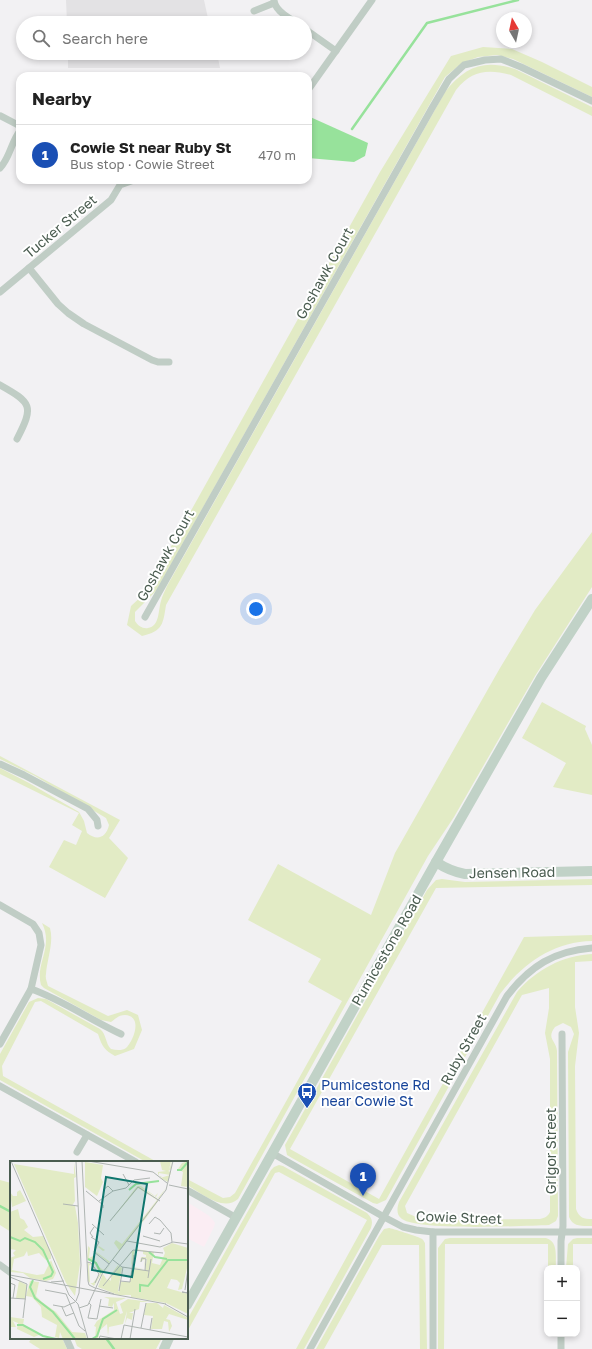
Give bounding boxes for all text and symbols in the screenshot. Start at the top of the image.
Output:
north arrow [496,12,532,48]
search box [16,16,312,60]
icon: search [30,27,52,49]
text: Search here [62,29,148,47]
text: Nearby [32,88,92,109]
text: Cowie St near Ruby St [70,138,231,156]
text: 1 [42,147,48,163]
text: 470 m [258,147,296,163]
text: Bus stop · Cowie Street [70,156,215,172]
street label: Tucker Street [20,191,100,261]
street label: Goshawk Court [292,224,356,322]
street label: Goshawk Court [133,506,197,604]
your location [246,599,266,619]
street label: Jensen Road [469,863,555,881]
street label: Pumicestone Road [347,891,425,1009]
street label: Ruby Street [436,1010,490,1088]
place label: Pumicestone Rd near Cowie St [321,1076,430,1109]
bus stop icon: Pumicestone Rd near Cowie St [296,1081,318,1109]
street label: Grigor Street [542,1108,559,1194]
inset map [10,1161,188,1339]
pin: 1 [350,1163,376,1196]
street label: Cowie Street [416,1207,502,1227]
map controls [544,1265,580,1337]
button: + [544,1265,580,1301]
button: − [544,1301,580,1337]

